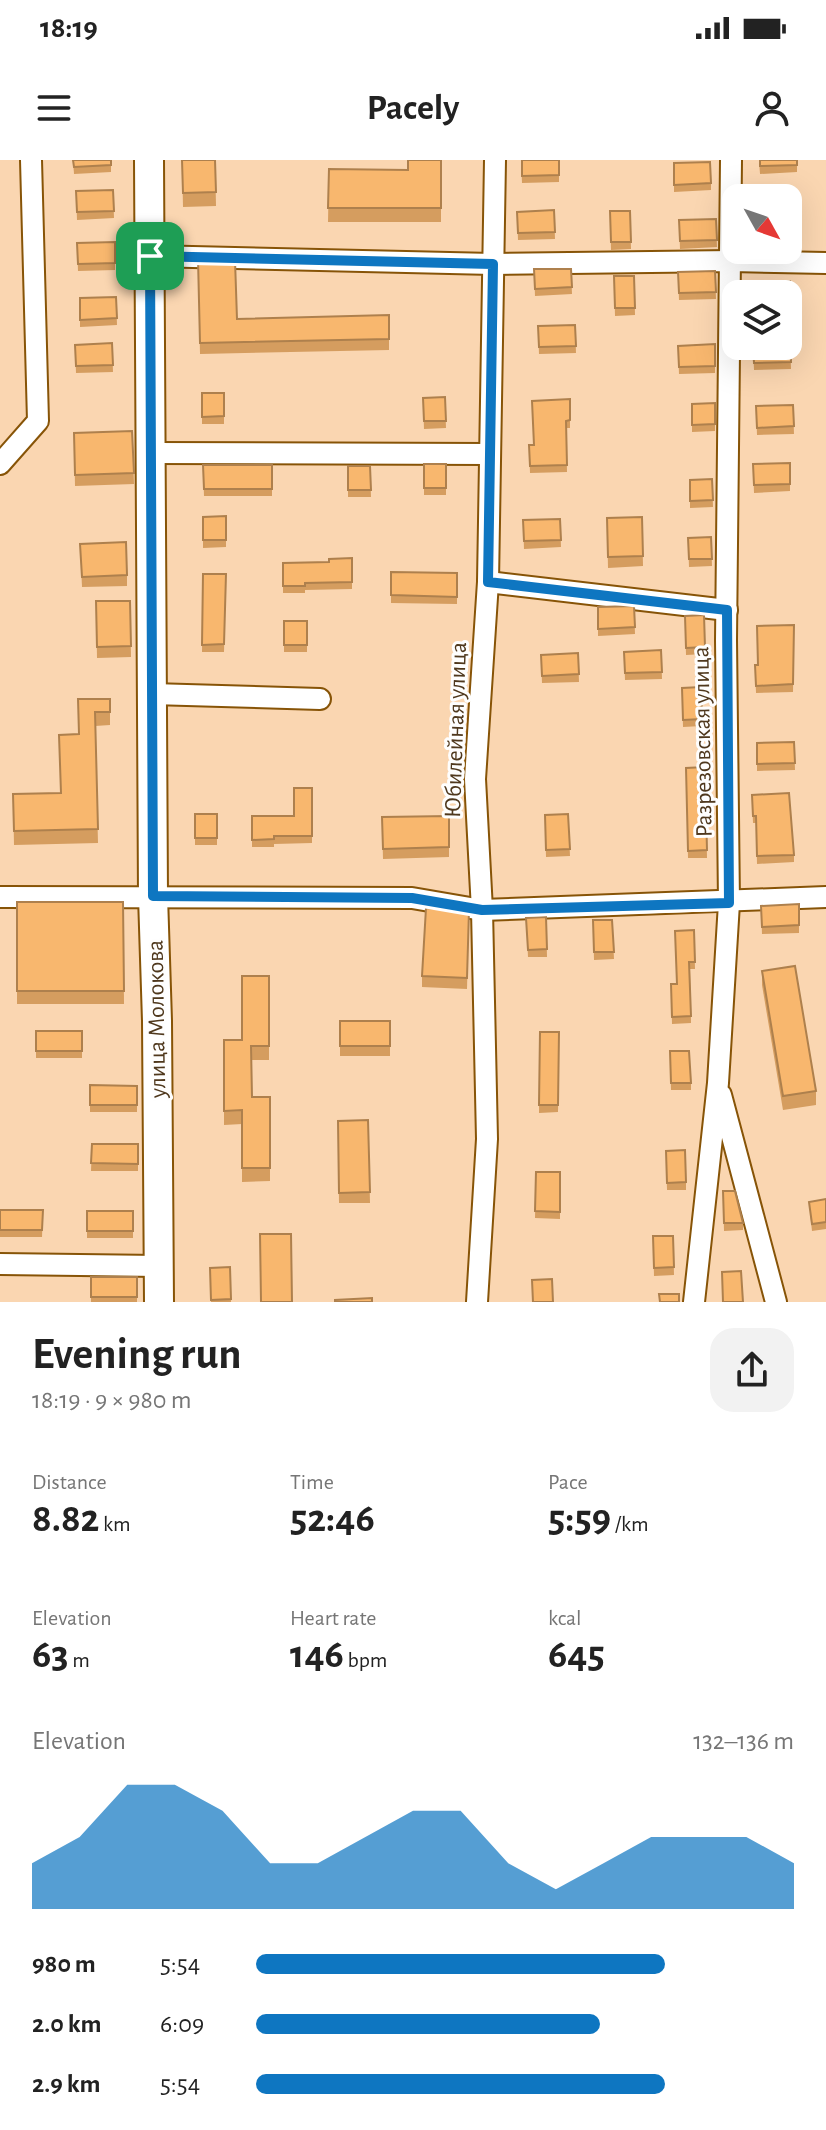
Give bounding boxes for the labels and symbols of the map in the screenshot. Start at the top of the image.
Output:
north arrow [722,184,802,264]
pin [116,222,184,290]
street label: Юбилейная улица [441,642,471,818]
street label: Разрезовская улица [689,646,717,838]
street label: улица Молокова [144,940,170,1099]

